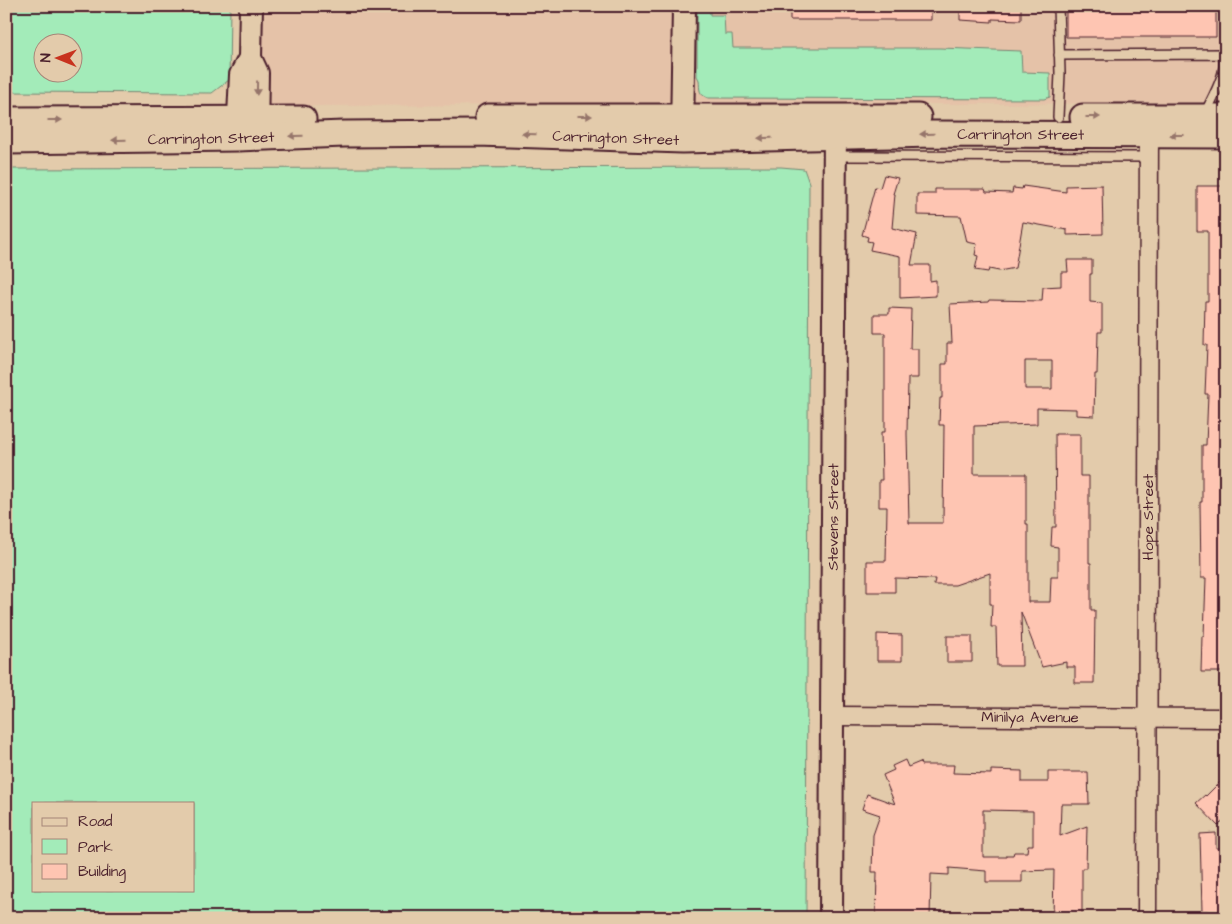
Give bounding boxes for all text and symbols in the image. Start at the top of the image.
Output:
north arrow [32,32,82,82]
text: N [36,53,56,62]
one-way arrow [252,81,260,97]
one-way arrow [577,112,593,120]
one-way arrow [1085,113,1101,121]
one-way arrow [47,116,63,124]
street label: Carrington Street [957,124,1084,146]
street label: Carrington Street [552,126,679,151]
street label: Carrington Street [148,127,275,151]
one-way arrow [521,130,537,138]
one-way arrow [919,130,935,138]
one-way arrow [1169,131,1185,139]
one-way arrow [288,133,304,141]
one-way arrow [756,134,772,142]
one-way arrow [111,136,127,144]
street label: Stevens Street [823,463,844,571]
street label: Hope Street [1138,474,1159,560]
street label: Minilya Avenue [981,707,1079,729]
legend [32,802,195,892]
text: Road [78,811,113,832]
text: Park [78,837,113,858]
text: Building [78,861,126,883]

